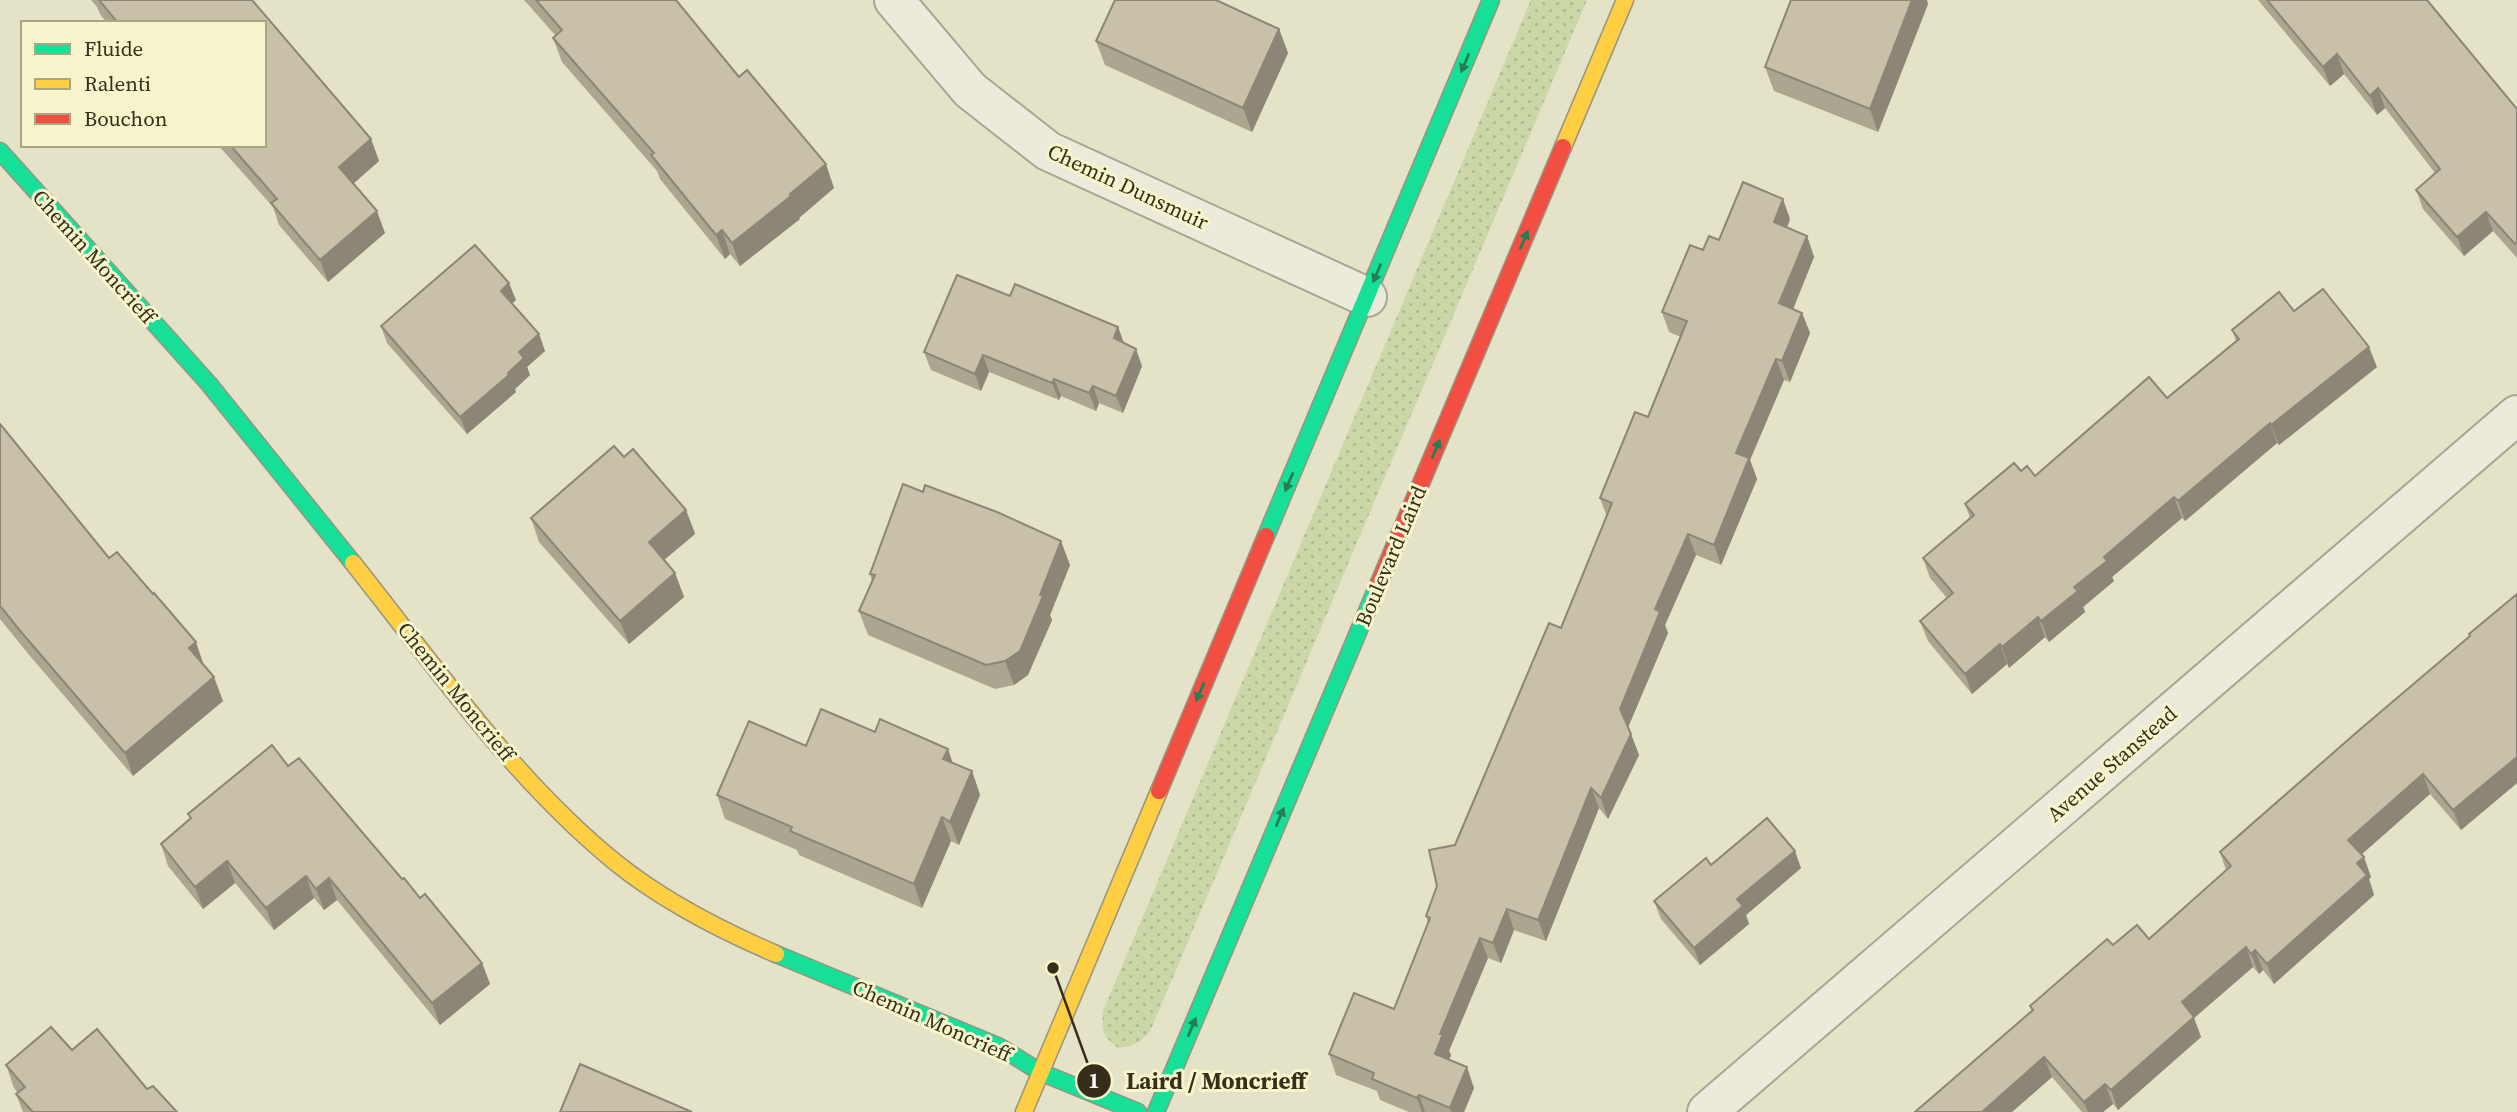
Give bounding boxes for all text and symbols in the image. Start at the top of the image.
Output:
legend [21,21,266,147]
text: Fluide [84,34,143,63]
one-way arrow [1459,53,1471,73]
text: Ralenti [84,69,151,98]
text: Bouchon [84,104,168,133]
street label: Chemin Dunsmuir [1043,137,1214,237]
street label: Chemin Moncrieff [26,183,164,332]
one-way arrow [1518,230,1530,250]
one-way arrow [1371,262,1382,283]
one-way arrow [1430,439,1441,460]
one-way arrow [1283,472,1294,493]
street label: Boulevard Laird [1348,481,1433,630]
street label: Chemin Moncrieff [391,616,523,769]
one-way arrow [1195,682,1206,703]
street label: Avenue Stanstead [2040,699,2183,828]
one-way arrow [1275,806,1286,827]
street label: Chemin Moncrieff [848,972,1019,1070]
one-way arrow [1187,1016,1198,1037]
callout: Laird / Moncrieff [1077,1059,1320,1103]
text: Laird / Moncrieff [1126,1065,1308,1097]
text: 1 [1088,1066,1100,1095]

